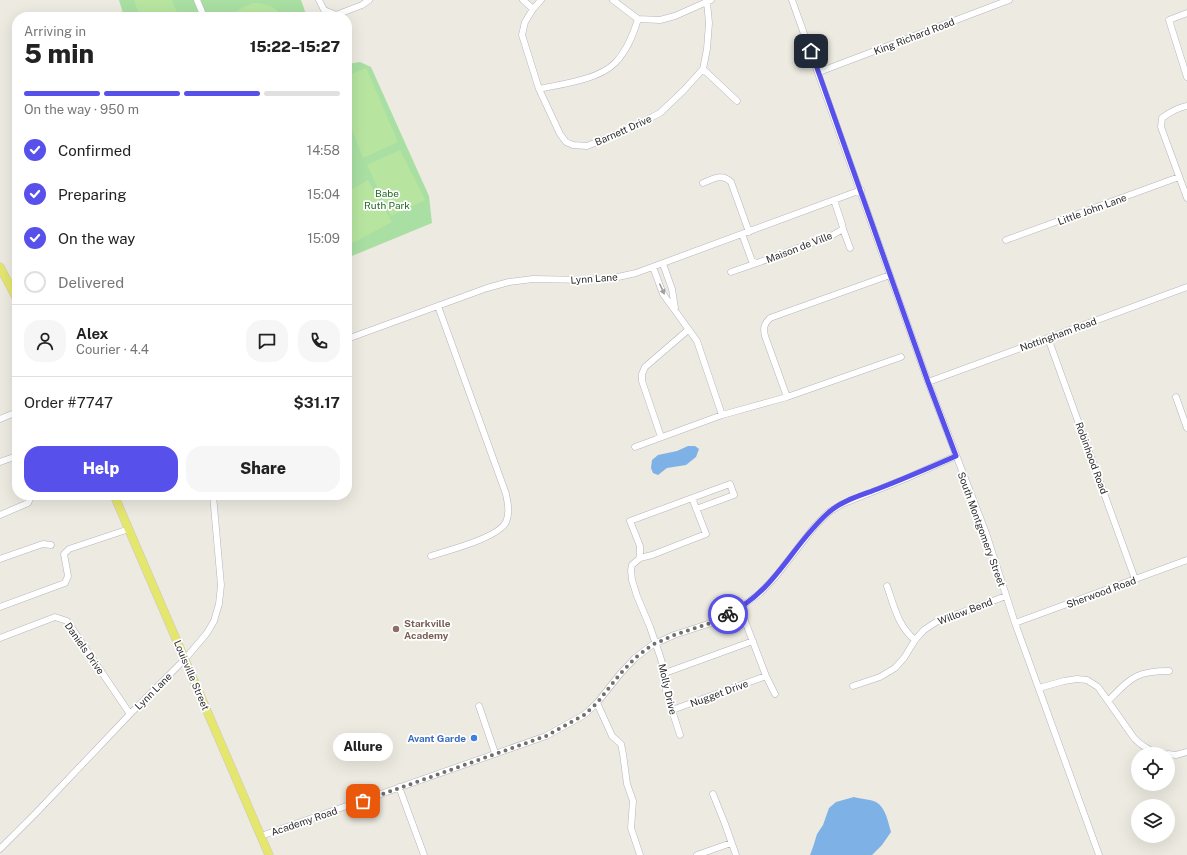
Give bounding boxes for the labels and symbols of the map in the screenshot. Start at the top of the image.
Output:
street label: King Richard Road [872,15,956,57]
pin [794,34,828,68]
street label: Barnett Drive [593,112,654,148]
park label: Babe Ruth Park [364,187,410,211]
street label: Little John Lane [1056,191,1128,227]
street label: Maison de Ville [764,229,834,265]
street label: Lynn Lane [570,270,618,286]
one-way arrow [659,284,665,295]
street label: Nottingham Road [1018,315,1098,353]
street label: Robinhood Road [1073,420,1111,496]
street label: South Montgomery Street [956,470,1008,588]
street label: Sherwood Road [1065,574,1138,610]
courier [708,594,748,634]
street label: Willow Bend [936,595,994,627]
place label: Starkville Academy [404,617,451,641]
street label: Daniels Drive [63,620,107,677]
marker: Starkville Academy [391,624,401,634]
street label: Louisville Street [172,638,212,712]
street label: Molly Drive [656,662,680,716]
street label: Lynn Lane [132,670,174,712]
street label: Nugget Drive [688,677,750,709]
place label: Avant Garde [407,732,466,744]
callout: Allure [333,733,393,761]
marker: Avant Garde [469,733,479,743]
pin [346,784,380,818]
street label: Academy Road [269,804,339,838]

